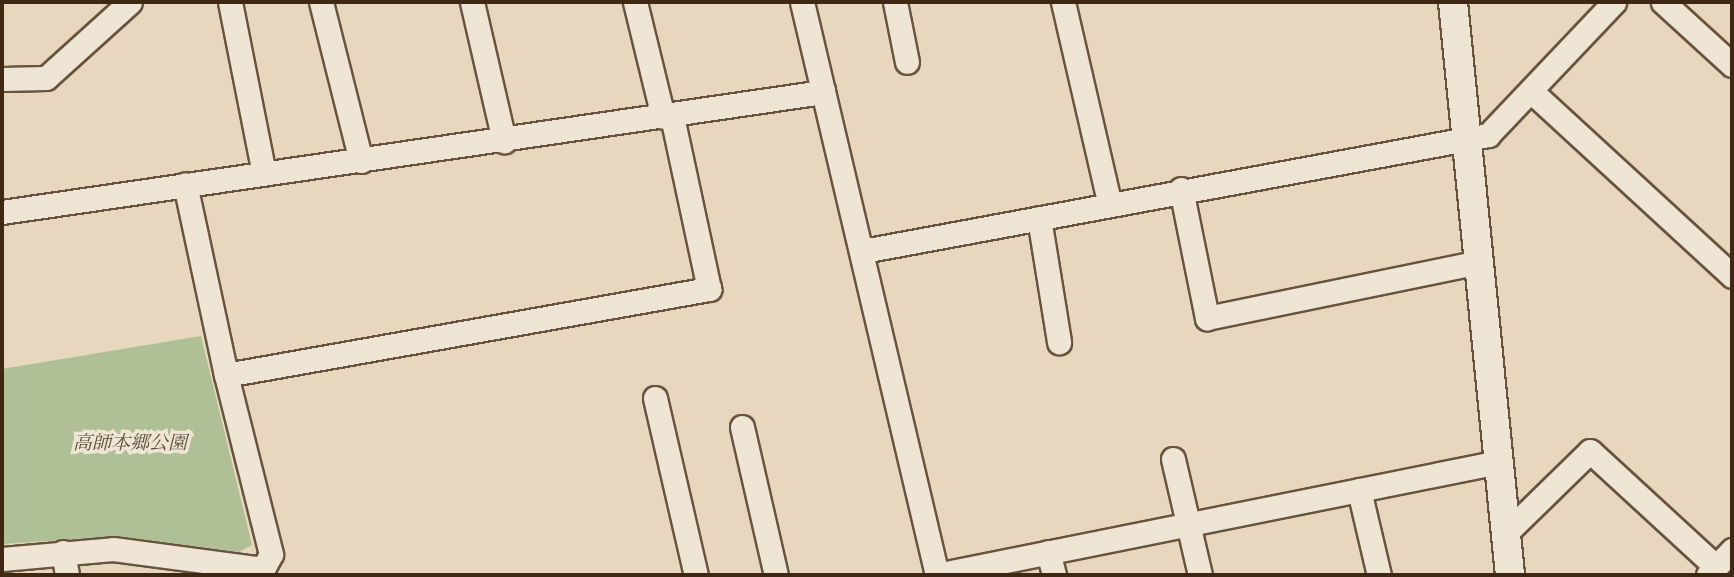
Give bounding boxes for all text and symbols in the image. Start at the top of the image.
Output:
park label: 高師本郷公園 [73,432,187,454]

